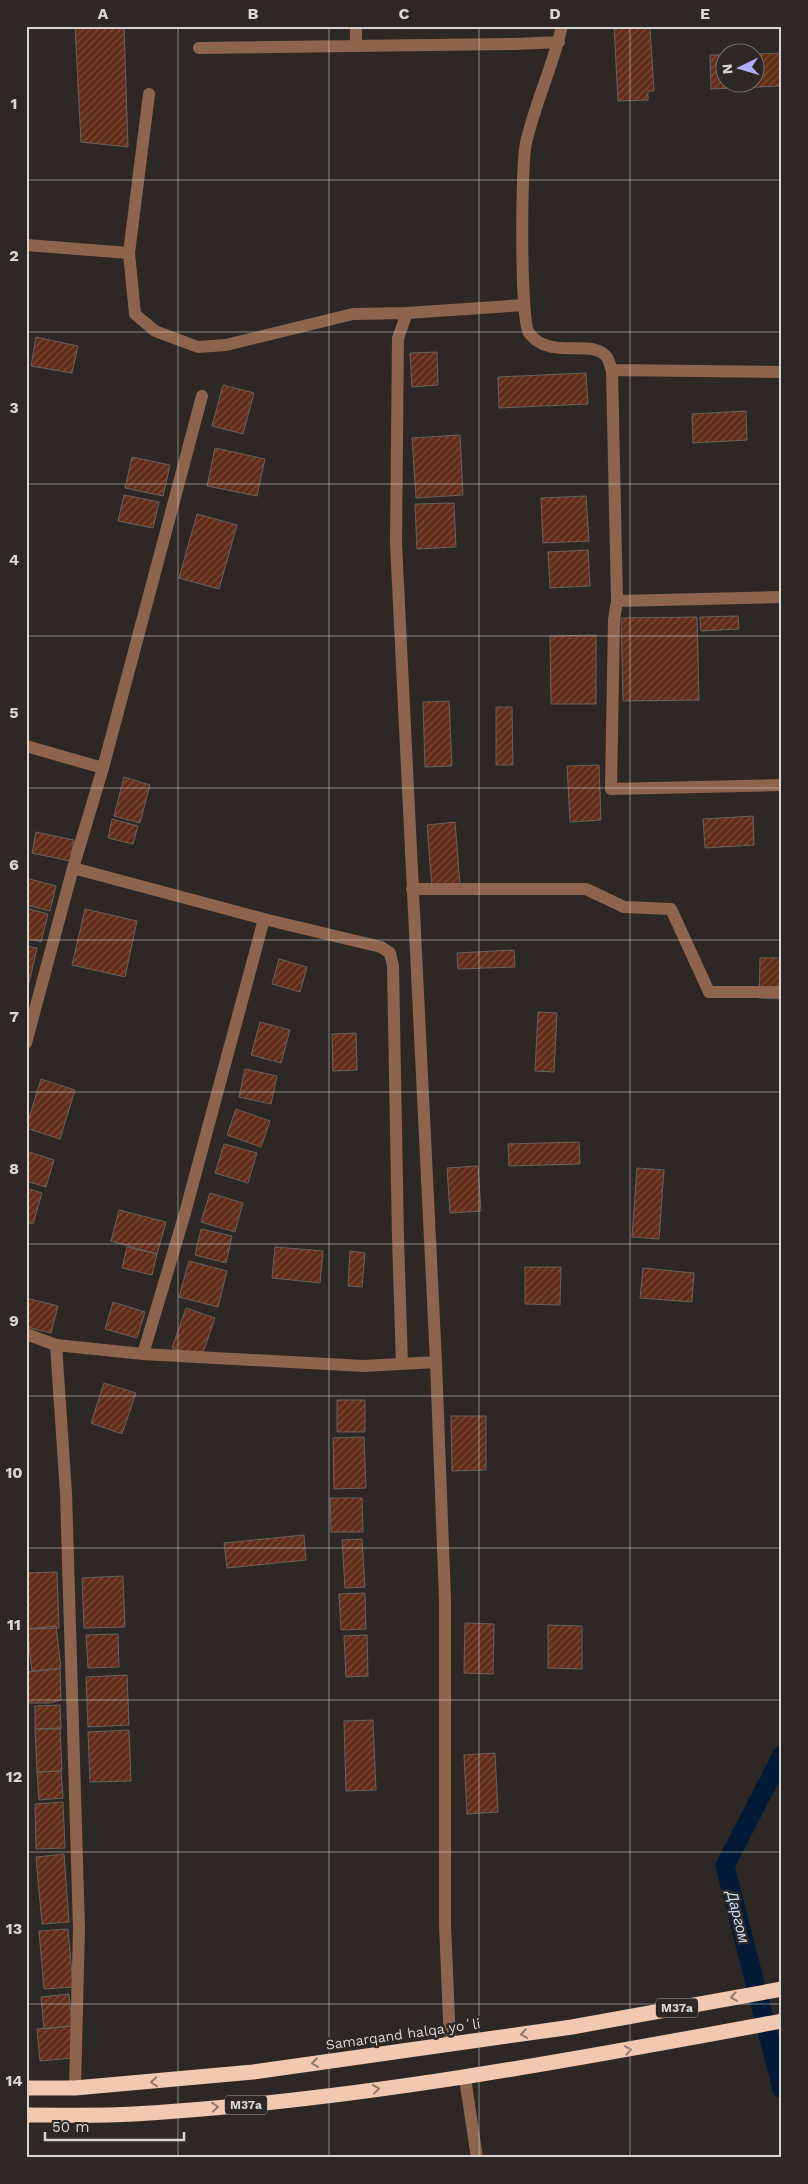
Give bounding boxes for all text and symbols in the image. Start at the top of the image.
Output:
text: A [98,4,109,23]
text: B [248,4,259,23]
text: C [399,4,410,23]
text: D [549,4,561,23]
text: E [700,4,710,23]
north arrow [716,42,766,92]
text: N [719,63,735,75]
text: 1 [11,94,17,113]
text: 2 [9,246,19,265]
text: 3 [9,398,19,417]
text: 4 [9,550,19,569]
text: 5 [9,703,19,722]
text: 6 [9,855,19,874]
text: 7 [9,1007,19,1026]
text: 8 [9,1159,19,1178]
text: 9 [9,1311,19,1330]
text: 10 [5,1463,23,1482]
text: 11 [7,1615,21,1634]
text: 12 [6,1767,22,1786]
water label: Даргом [722,1887,753,1945]
text: 13 [6,1919,22,1938]
one-way arrow [729,1992,738,2002]
road number: M37a [656,1999,698,2018]
street label: Samarqand halqa yoʻli [325,2015,481,2053]
one-way arrow [520,2028,528,2038]
one-way arrow [623,2046,632,2056]
one-way arrow [311,2057,319,2068]
text: 14 [5,2071,23,2090]
one-way arrow [150,2076,158,2087]
one-way arrow [372,2084,380,2095]
road number: M37a [225,2096,267,2114]
one-way arrow [211,2102,219,2113]
scale bar [45,2109,184,2141]
text: 50 m [52,2118,89,2136]

